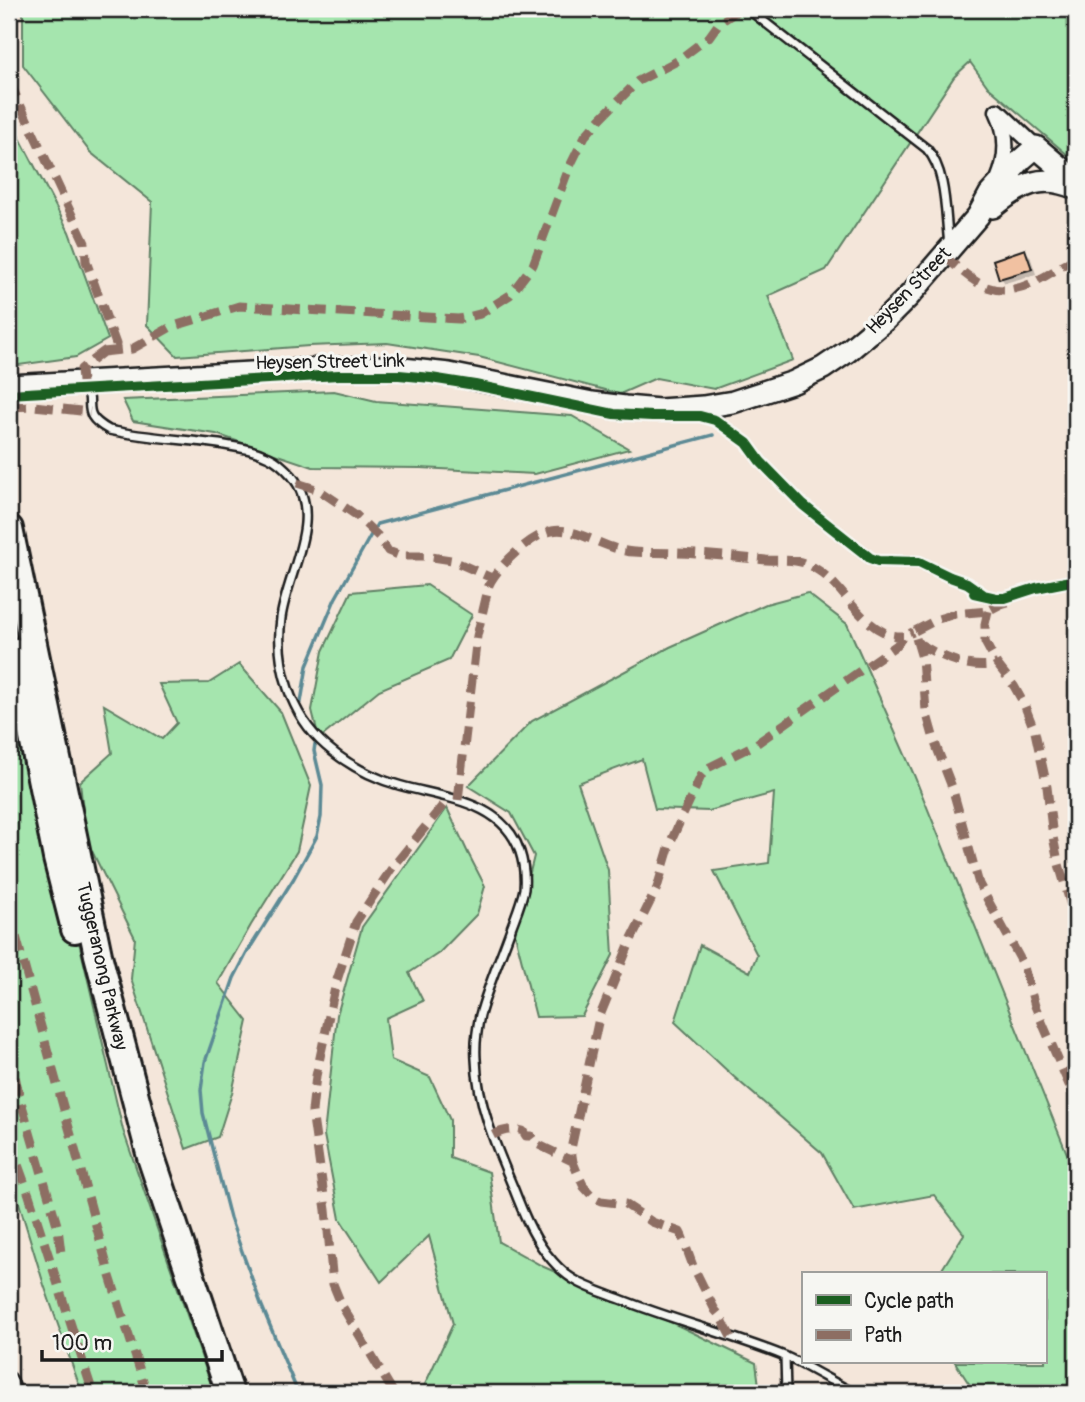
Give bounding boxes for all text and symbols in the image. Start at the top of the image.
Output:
street label: Heysen Street [861,242,957,340]
street label: Heysen Street Link [255,349,405,375]
street label: Tuggeranong Parkway [71,880,133,1053]
legend [802,1272,1046,1364]
text: Cycle path [864,1288,954,1315]
scale bar [42,1318,222,1362]
text: Path [864,1322,902,1349]
text: 100 m [52,1330,112,1357]

